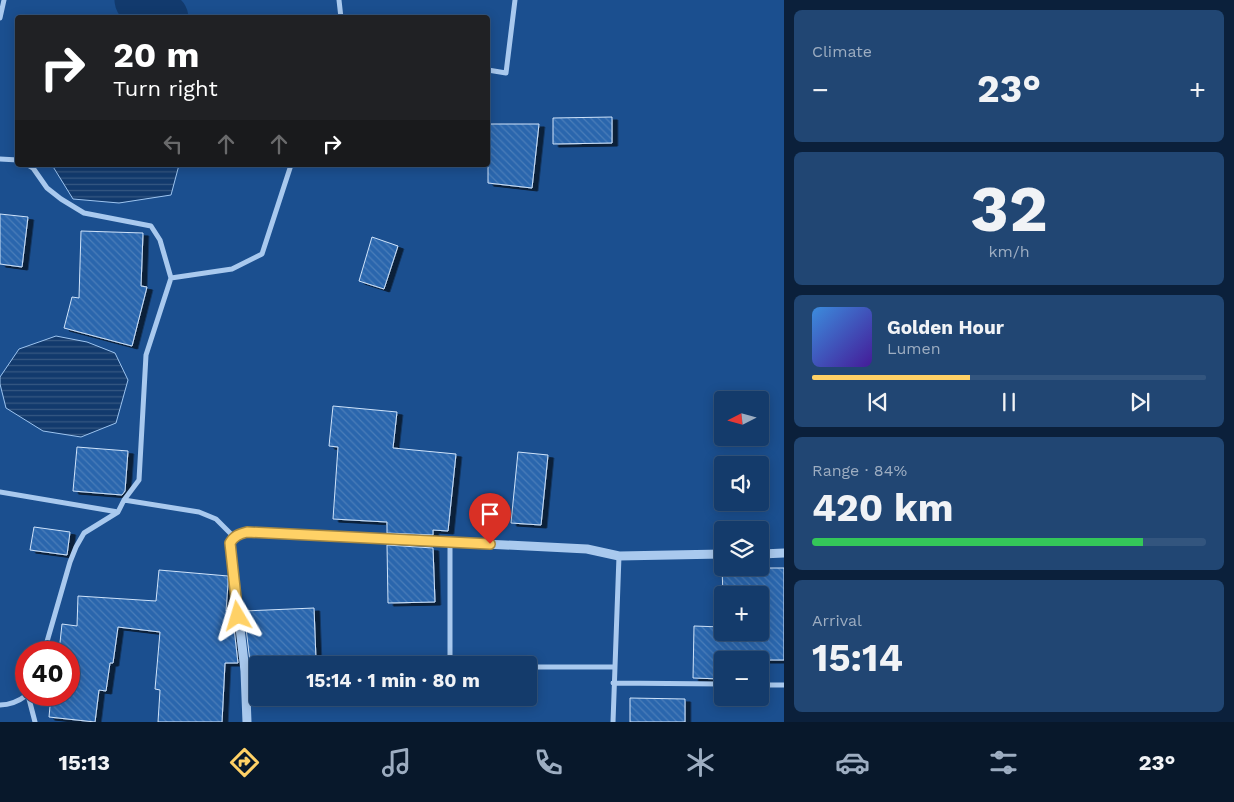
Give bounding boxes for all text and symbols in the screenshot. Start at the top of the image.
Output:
text: 20 m [113,34,199,76]
icon: right [30,35,95,100]
text: Climate [812,42,872,61]
text: 23° [977,67,1041,111]
text: − [812,73,829,106]
text: + [1189,73,1206,106]
text: Turn right [113,76,218,101]
icon: left [159,130,187,158]
icon: ahead [212,130,240,158]
icon: ahead [265,130,293,158]
icon: right [318,130,346,158]
text: 32 [970,171,1048,247]
text: km/h [988,242,1030,261]
text: Golden Hour [887,316,1004,339]
text: Lumen [887,339,941,358]
icon: previous [864,388,892,416]
icon: pause [995,388,1023,416]
icon: next [1126,388,1154,416]
north arrow [714,391,769,446]
map controls [714,391,769,706]
button: sound [714,456,769,511]
text: Range · 84% [812,461,907,480]
text: 420 km [812,486,953,530]
pin [469,493,511,544]
icon: arrive [476,500,504,528]
button: layers [714,521,769,576]
button: + [714,586,769,641]
position arrow [211,589,263,641]
text: Arrival [812,611,862,630]
text: 15:14 [812,636,903,680]
speed limit sign: 40 [15,641,80,706]
button: − [714,651,769,706]
text: 15:14 · 1 min · 80 m [306,669,480,692]
icon: directions [227,745,262,780]
icon: music [379,745,414,780]
icon: phone [531,745,566,780]
icon: climate [683,745,718,780]
icon: car [835,745,870,780]
icon: filters [986,745,1021,780]
text: 15:13 [58,750,110,775]
text: 23° [1138,750,1175,775]

